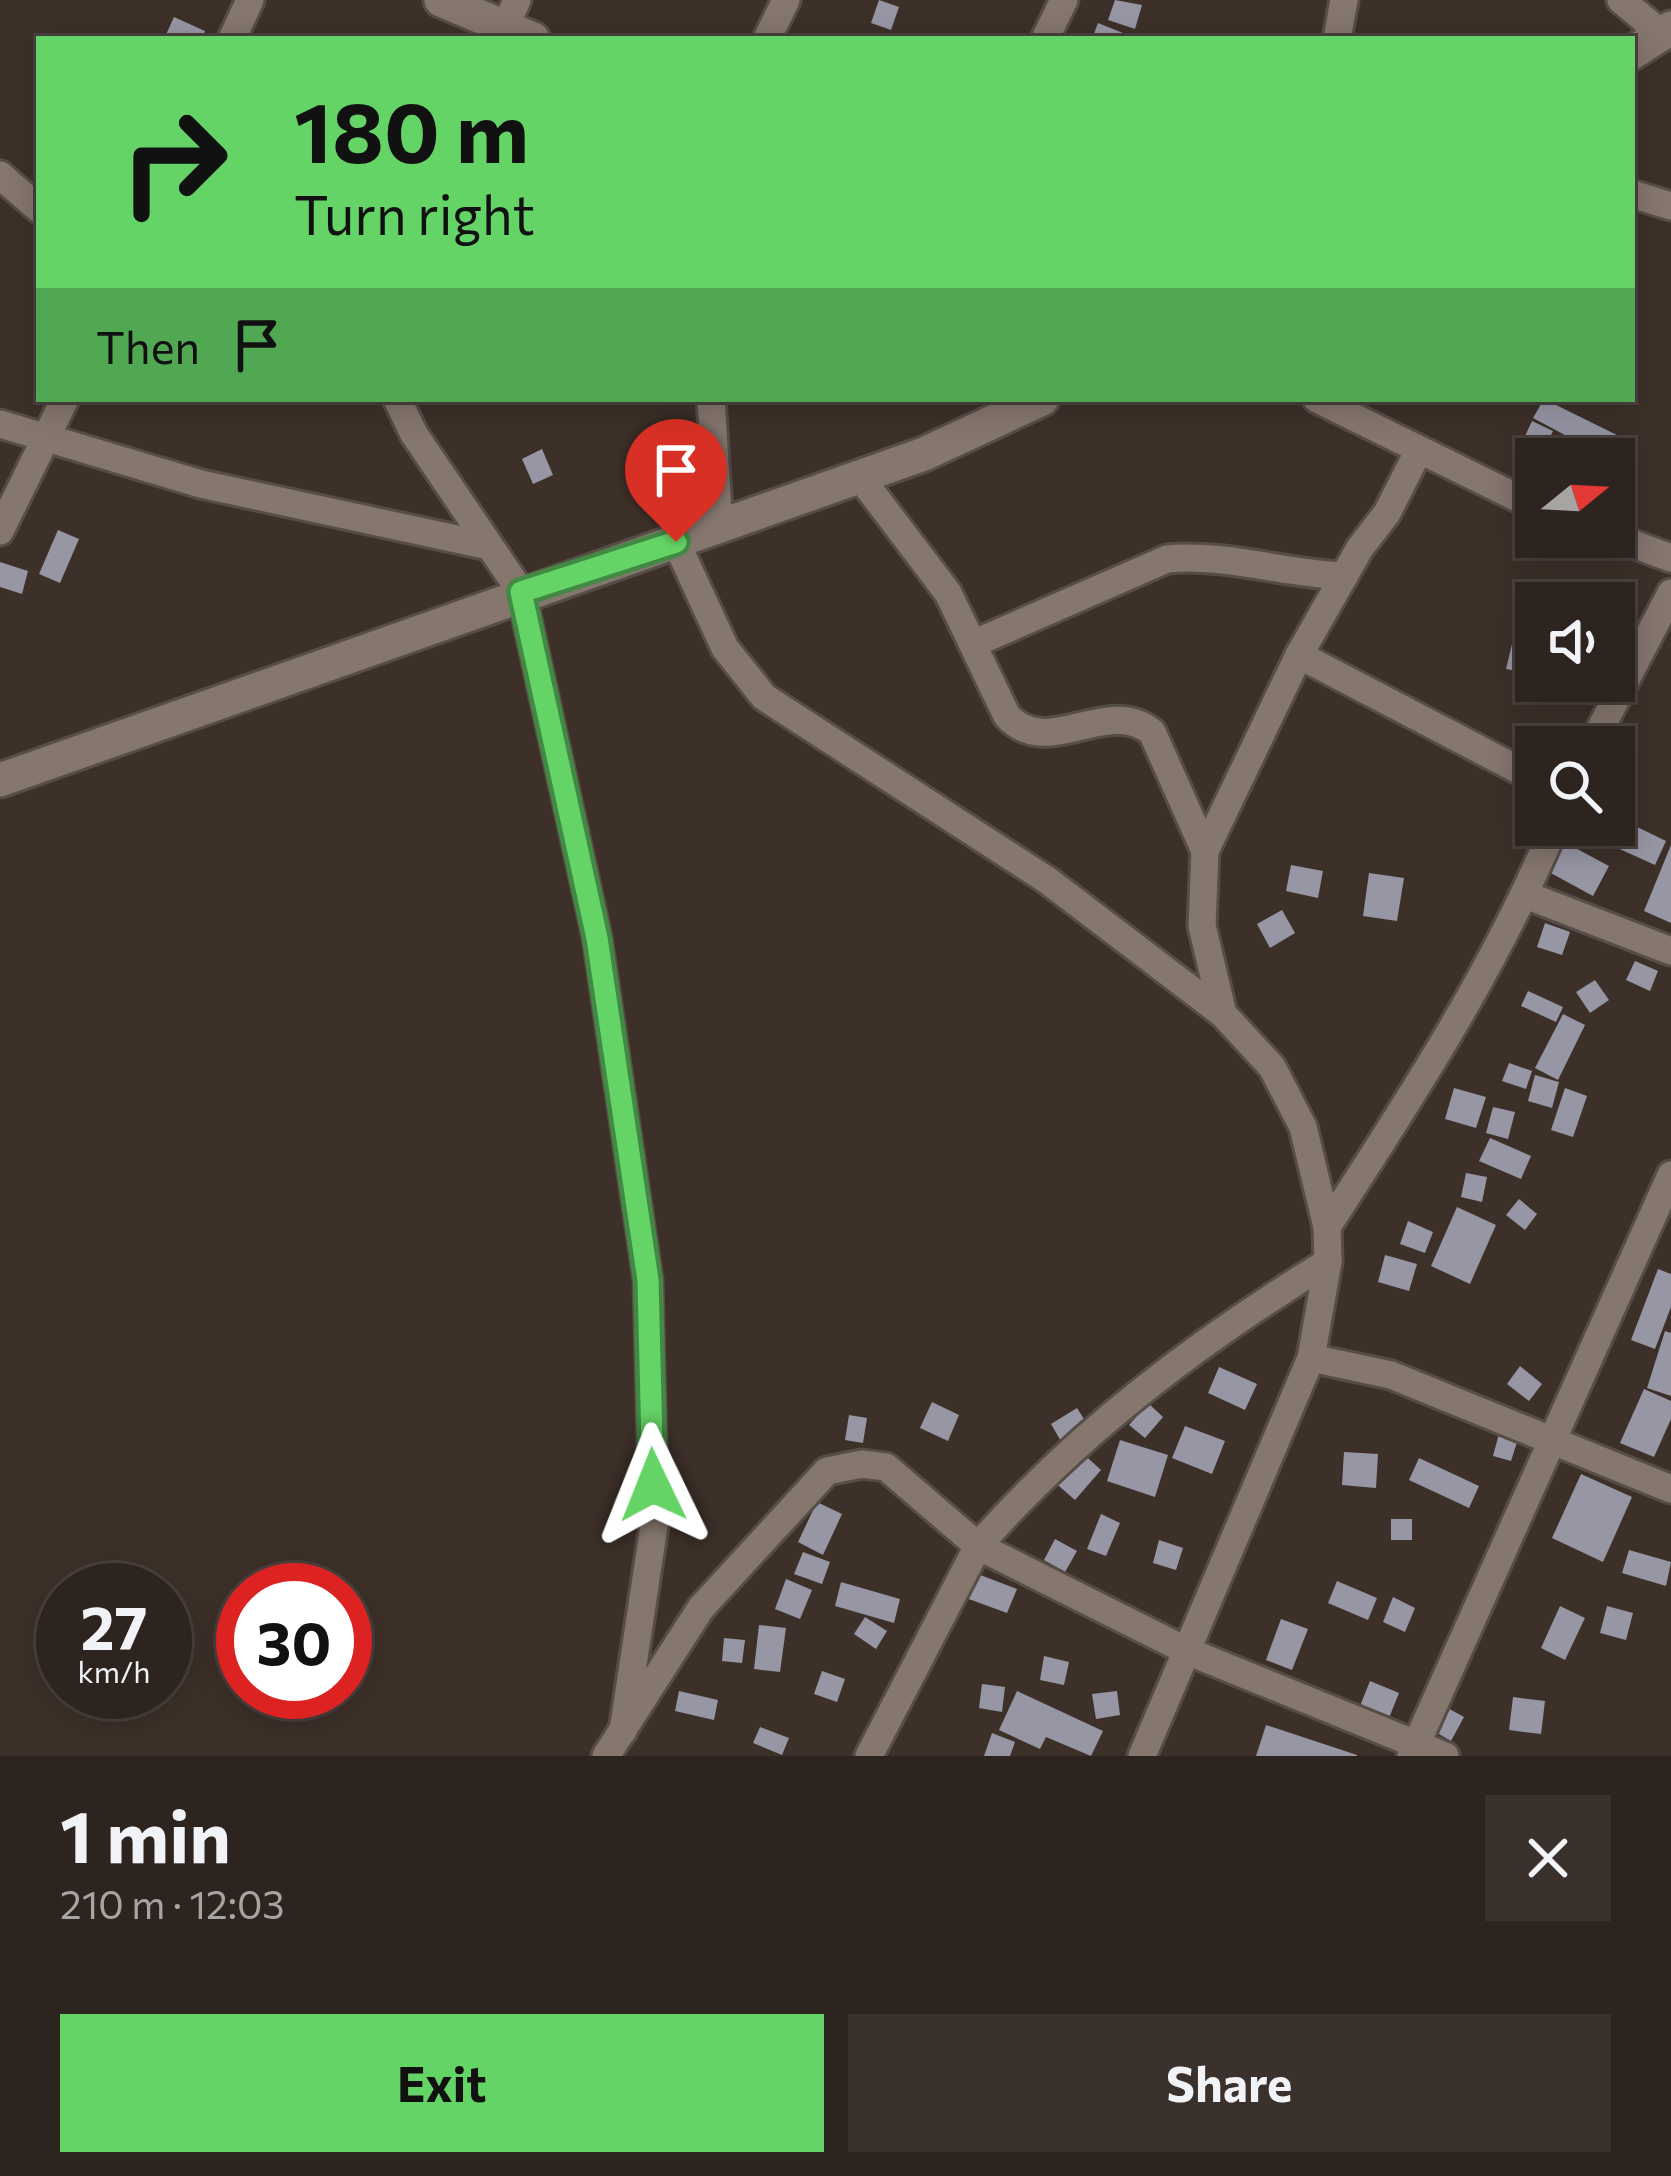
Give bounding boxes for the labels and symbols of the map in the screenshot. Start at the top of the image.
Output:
pin [625,419,727,542]
north arrow [1515,438,1635,558]
position arrow [590,1422,716,1548]
speed limit sign: 30 [216,1563,372,1719]

